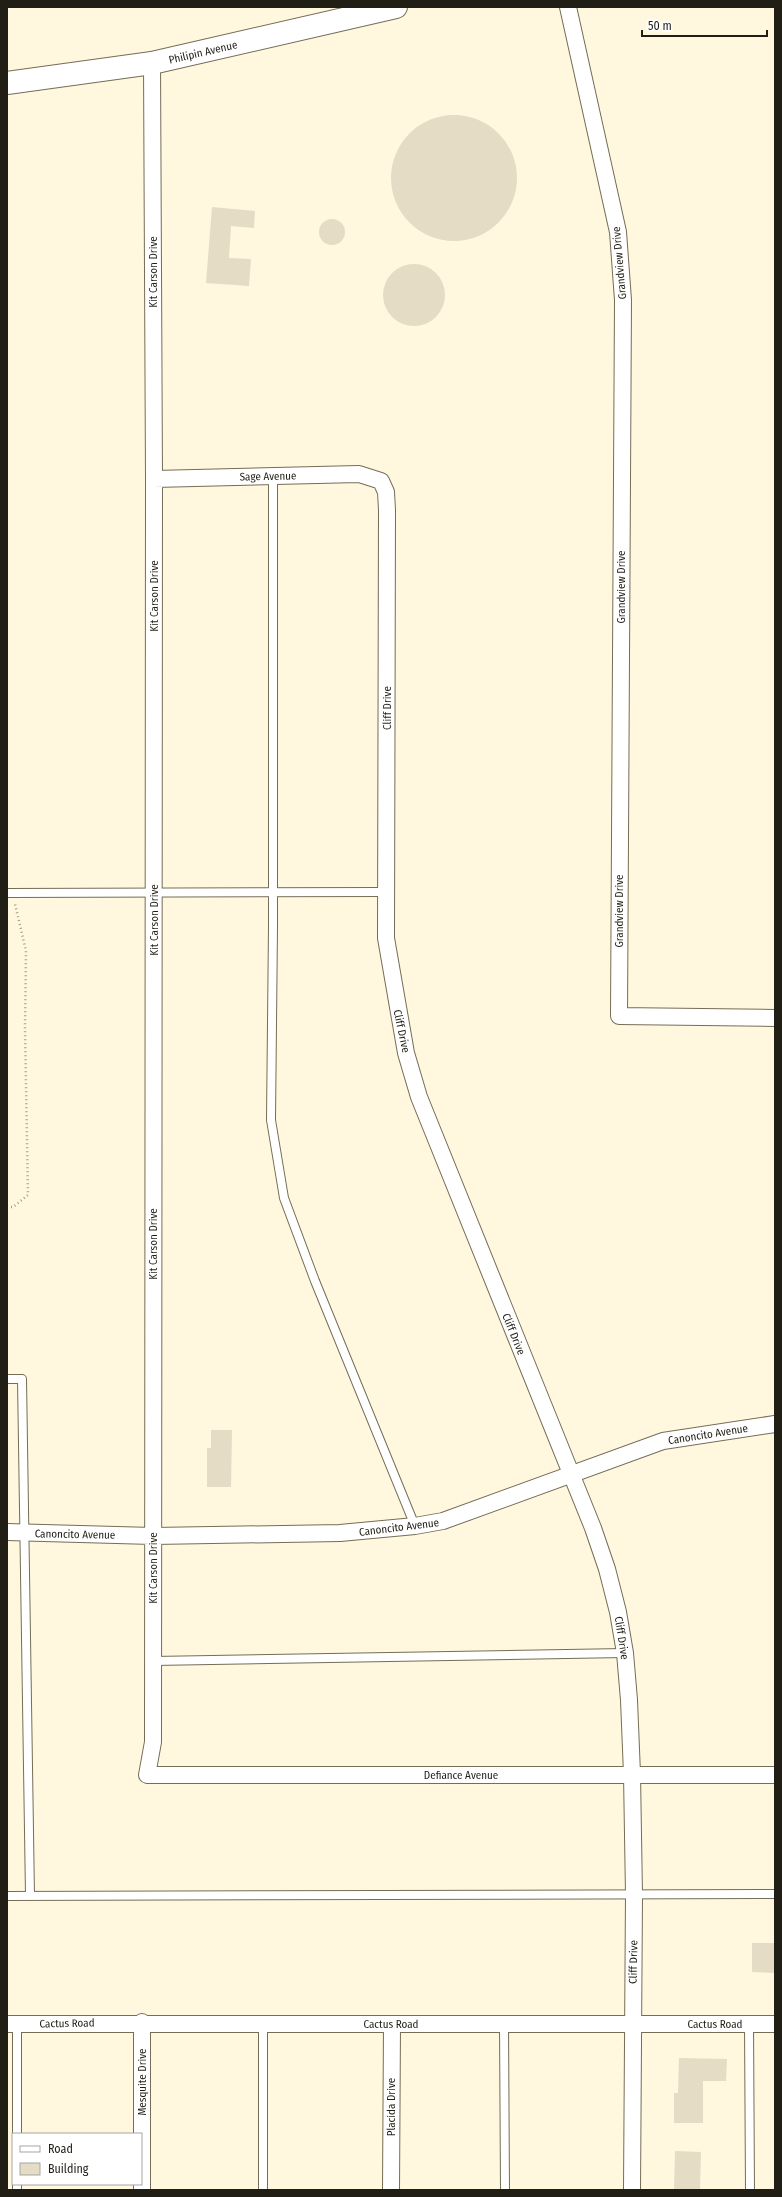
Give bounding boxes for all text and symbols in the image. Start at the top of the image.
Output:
scale bar [642,12,767,38]
text: 50 m [648,19,672,33]
street label: Philipin Avenue [168,38,239,67]
street label: Grandview Drive [610,226,629,300]
street label: Kit Carson Drive [147,236,160,308]
street label: Sage Avenue [239,470,297,483]
street label: Grandview Drive [615,550,628,624]
street label: Kit Carson Drive [148,560,161,632]
street label: Cliff Drive [381,686,394,730]
street label: Grandview Drive [613,874,626,948]
street label: Kit Carson Drive [148,884,161,956]
street label: Cliff Drive [391,1008,412,1054]
street label: Kit Carson Drive [147,1208,160,1280]
street label: Cliff Drive [499,1311,528,1357]
street label: Canoncito Avenue [667,1422,749,1447]
street label: Canoncito Avenue [358,1516,440,1539]
street label: Canoncito Avenue [35,1527,115,1542]
street label: Kit Carson Drive [147,1532,160,1604]
street label: Cliff Drive [612,1615,631,1661]
street label: Defiance Avenue [424,1769,498,1782]
street label: Cliff Drive [627,1940,640,1984]
street label: Cactus Road [39,2017,95,2030]
street label: Cactus Road [363,2018,419,2031]
street label: Cactus Road [687,2018,743,2031]
street label: Mesquite Drive [136,2048,149,2116]
street label: Placida Drive [385,2078,398,2136]
legend [12,2133,142,2185]
text: Road [48,2142,73,2156]
text: Building [48,2162,89,2176]

